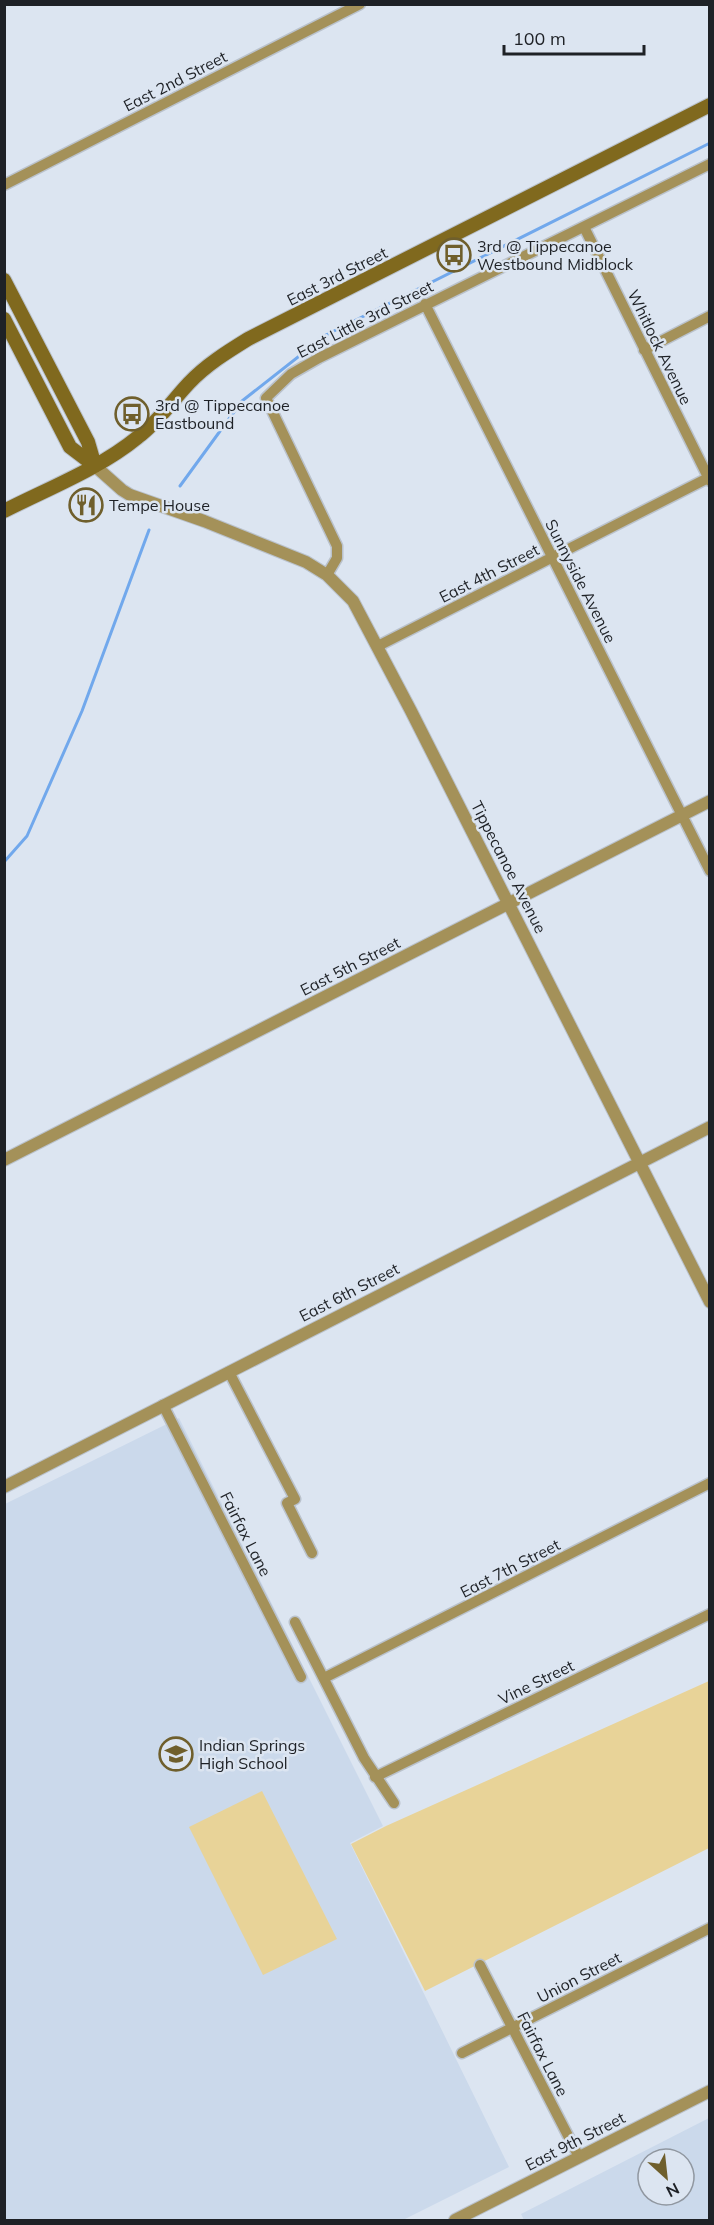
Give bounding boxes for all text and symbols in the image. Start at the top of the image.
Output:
scale bar [504,18,644,56]
text: 100 m [513,27,566,50]
street label: East 2nd Street [120,46,230,116]
place label: 3rd @ Tippecanoe Westbound Midblock [477,236,634,274]
bus stop icon: 3rd @ Tippecanoe Westbound Midblock [436,237,472,273]
street label: East 3rd Street [284,242,391,310]
street label: East Little 3rd Street [294,276,437,362]
street label: Whitlock Avenue [623,286,697,408]
place label: 3rd @ Tippecanoe Eastbound [155,395,290,433]
bus stop icon: 3rd @ Tippecanoe Eastbound [114,396,150,432]
restaurant icon: Tempe House [68,487,104,523]
place label: Tempe House [109,495,210,515]
street label: Sunnyside Avenue [541,516,621,646]
street label: East 4th Street [436,539,543,607]
street label: Tippecanoe Avenue [467,797,551,937]
street label: East 5th Street [297,932,404,1000]
street label: East 6th Street [296,1258,403,1326]
street label: Fairfax Lane [216,1488,276,1580]
street label: East 7th Street [457,1534,564,1602]
street label: Vine Street [495,1655,577,1709]
place label: Indian Springs High School [199,1735,305,1773]
school or university icon: Indian Springs High School [158,1736,194,1772]
street label: Union Street [534,1947,625,2007]
street label: Fairfax Lane [513,2008,573,2100]
street label: East 9th Street [522,2107,629,2175]
north arrow [636,2147,696,2207]
text: N [663,2179,683,2202]

